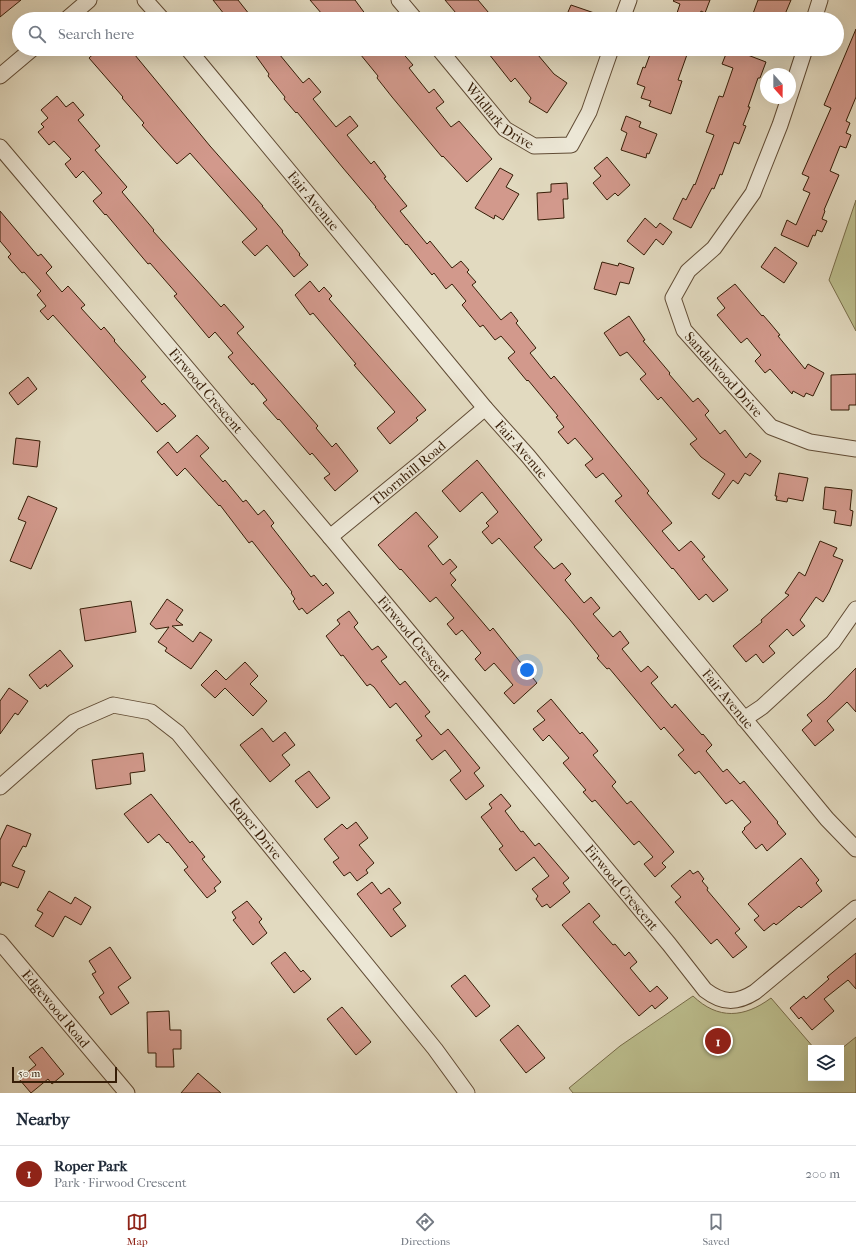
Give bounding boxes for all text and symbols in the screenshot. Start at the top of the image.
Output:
search box [12,12,844,56]
icon: search [26,23,48,45]
text: Search here [58,25,134,43]
north arrow [760,68,796,104]
street label: Wildlark Drive [461,79,537,153]
street label: Fair Avenue [284,168,343,234]
street label: Sandalwood Drive [681,328,766,421]
street label: Firwood Crescent [165,345,246,437]
street label: Fair Avenue [491,417,551,482]
street label: Thornhill Road [367,437,450,509]
street label: Firwood Crescent [374,593,455,685]
your location [517,660,537,680]
street label: Fair Avenue [698,666,757,733]
street label: Roper Drive [225,794,286,863]
street label: Firwood Crescent [581,842,662,934]
street label: Edgewood Road [18,966,93,1052]
pin: 1 [705,1026,731,1056]
map controls [808,1045,844,1081]
button: layers [808,1045,844,1081]
scale bar [12,1065,117,1084]
text: 50 m [18,1067,40,1080]
text: Nearby [16,1109,70,1129]
text: Roper Park [54,1157,127,1175]
text: 1 [27,1166,31,1181]
text: 200 m [805,1166,840,1181]
text: Park · Firwood Crescent [54,1175,187,1190]
tab: Map [126,1211,148,1248]
tab: Directions [401,1211,450,1248]
tab: Saved [702,1211,730,1248]

